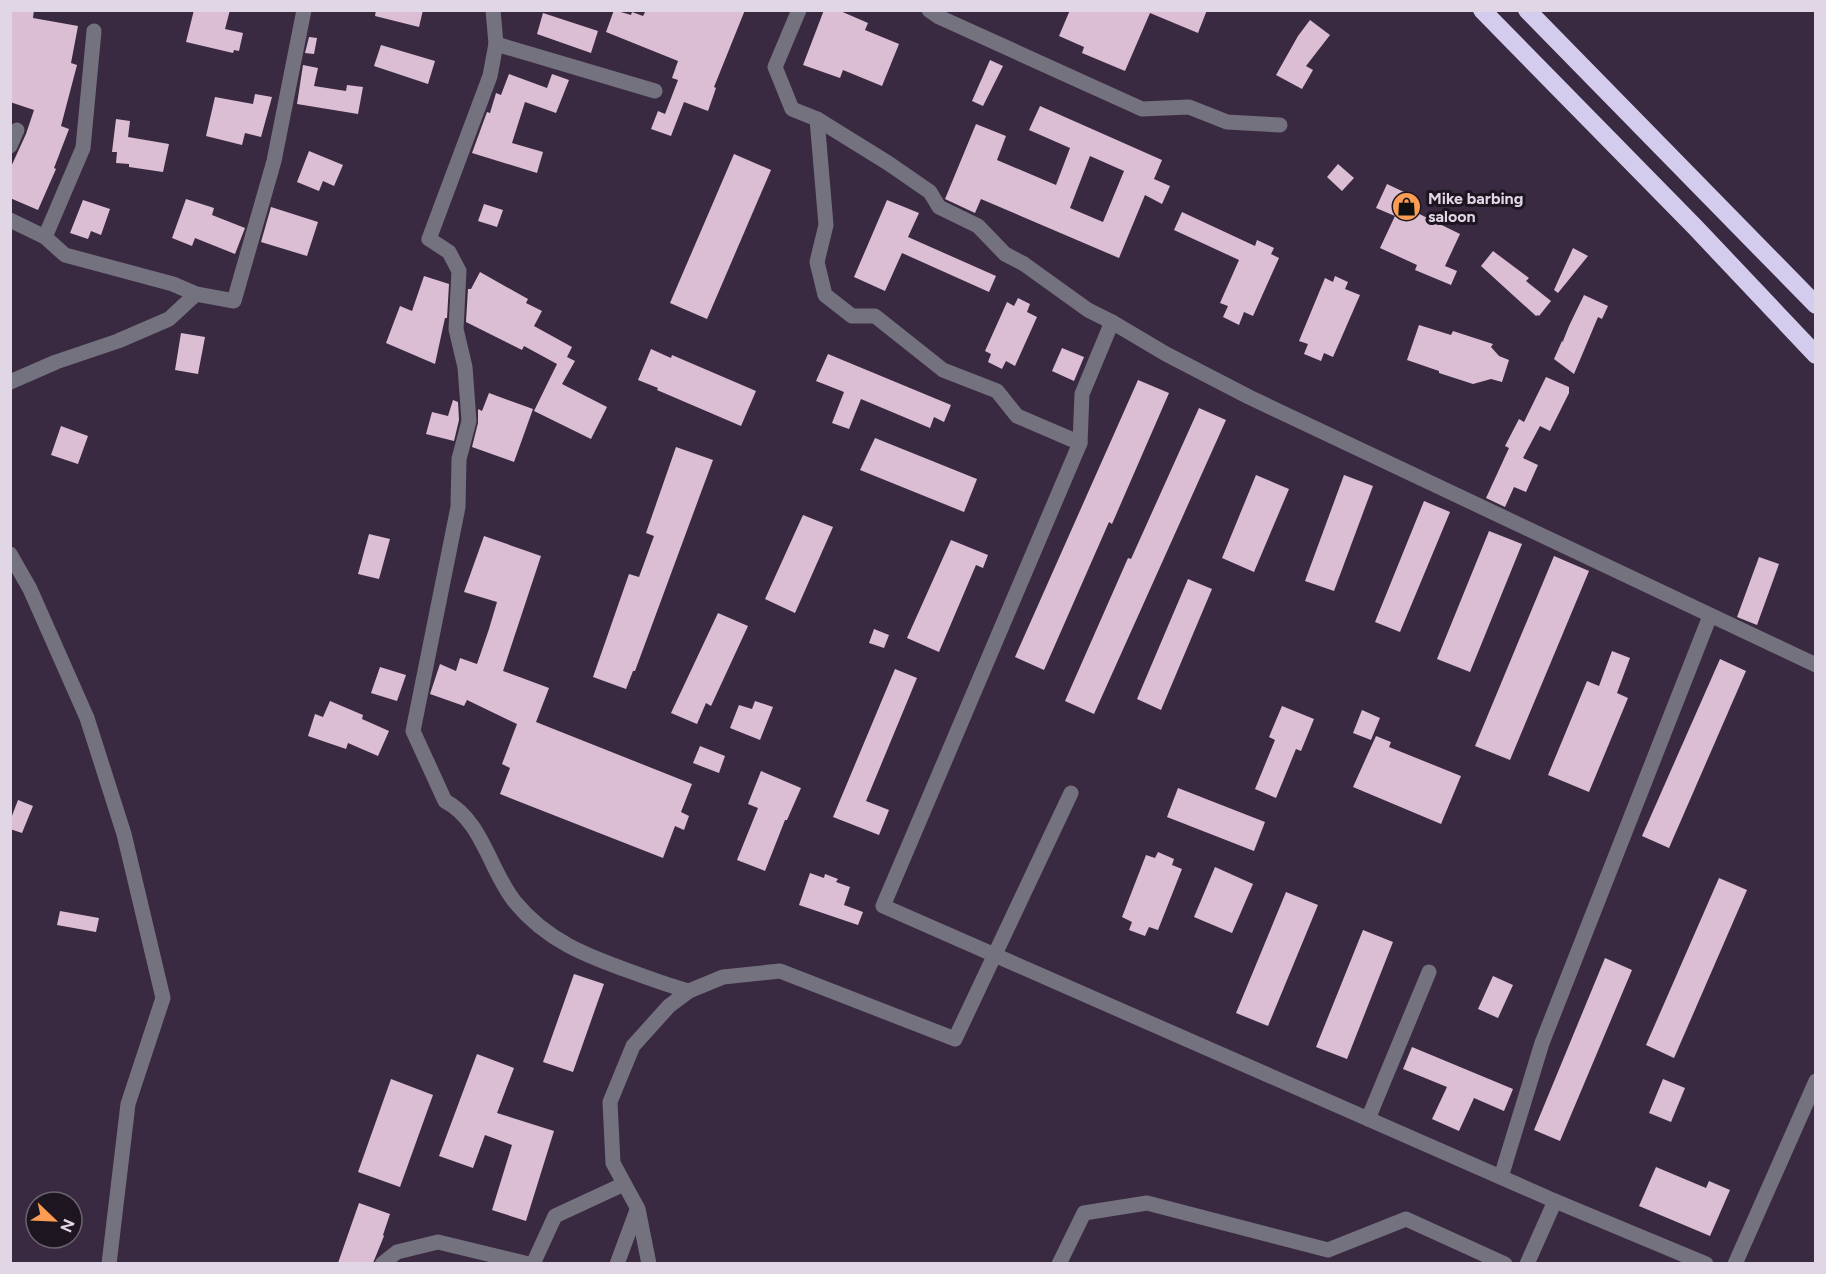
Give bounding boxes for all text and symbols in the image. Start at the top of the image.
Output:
place label: Mike barbing saloon [1428,189,1523,226]
shop icon: Mike barbing saloon [1391,191,1423,223]
north arrow [24,1190,84,1250]
text: N [56,1216,79,1235]

